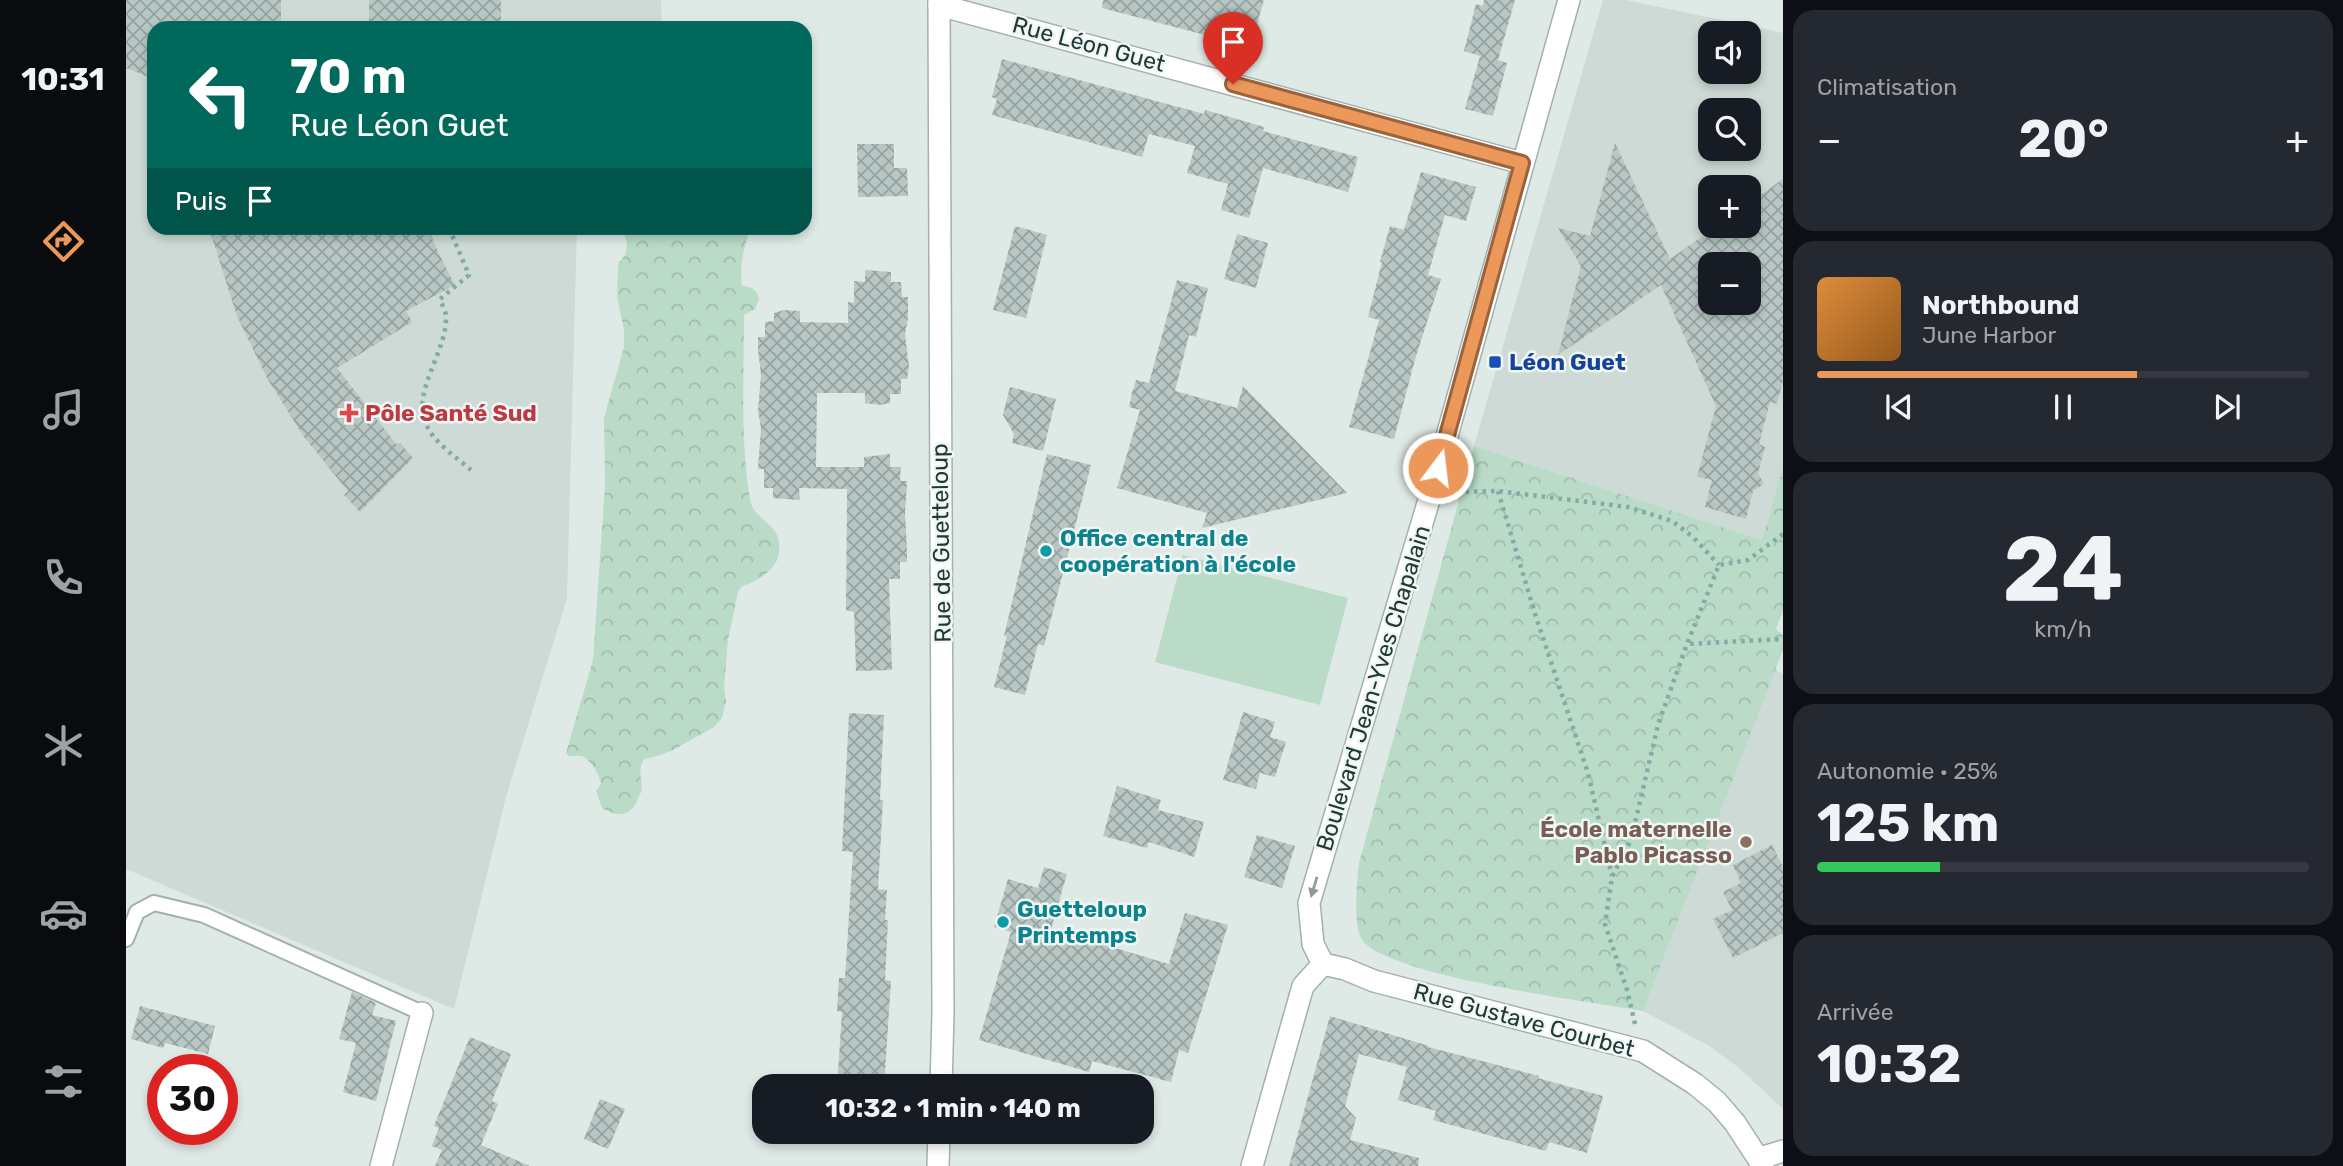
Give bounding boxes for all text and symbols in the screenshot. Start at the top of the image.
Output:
street label: Rue Léon Guet [1009,10,1169,78]
pin [1203,12.0,1263,84]
map controls [1698,21,1761,315]
button: sound [1698,21,1761,84]
icon: arrive [1214,23,1252,61]
text: 70 m [290,47,407,105]
icon: left [175,49,266,140]
text: 10:31 [21,60,105,98]
text: Climatisation [1817,73,1957,101]
button: search [1698,98,1761,161]
text: Rue Léon Guet [290,106,509,144]
text: 20° [2018,108,2109,170]
text: − [1817,117,1842,163]
text: + [2285,117,2309,163]
button: + [1698,175,1761,238]
icon: arrive [241,182,279,220]
text: Puis [175,186,227,217]
icon: directions [39,217,88,266]
button: − [1698,252,1761,315]
text: Northbound [1922,290,2080,321]
text: June Harbor [1922,321,2056,349]
place label: Léon Guet [1509,348,1626,376]
marker: Léon Guet [1487,354,1503,370]
icon: music [39,385,88,434]
icon: previous [1880,388,1918,426]
icon: pause [2044,388,2082,426]
icon: next [2208,388,2246,426]
place label: Pôle Santé Sud [365,399,537,427]
marker: Pôle Santé Sud [339,403,359,423]
position arrow [1401,431,1475,505]
street label: Rue de Guetteloup [925,443,957,643]
text: 24 [2003,515,2123,623]
street label: Boulevard Jean-Yves Chapalain [1310,522,1436,854]
place label: Office central de coopération à l'école [1060,524,1296,578]
marker: Office central de coopération à l'école [1038,543,1054,559]
icon: phone [39,553,88,602]
text: km/h [2034,615,2092,643]
icon: climate [39,721,88,770]
text: Autonomie · 25% [1817,757,1998,785]
text: 125 km [1817,792,1999,854]
place label: École maternelle Pablo Picasso [1540,815,1732,869]
marker: École maternelle Pablo Picasso [1738,834,1754,850]
one-way arrow [1308,877,1318,898]
icon: car [39,889,88,938]
place label: Guetteloup Printemps [1017,895,1147,949]
marker: Guetteloup Printemps [995,914,1011,930]
street label: Rue Gustave Courbet [1410,977,1638,1063]
text: Arrivée [1817,998,1894,1026]
text: 10:32 [1817,1033,1961,1095]
speed limit sign: 30 [147,1054,238,1145]
icon: filters [39,1057,88,1106]
text: 10:32 · 1 min · 140 m [825,1093,1081,1124]

